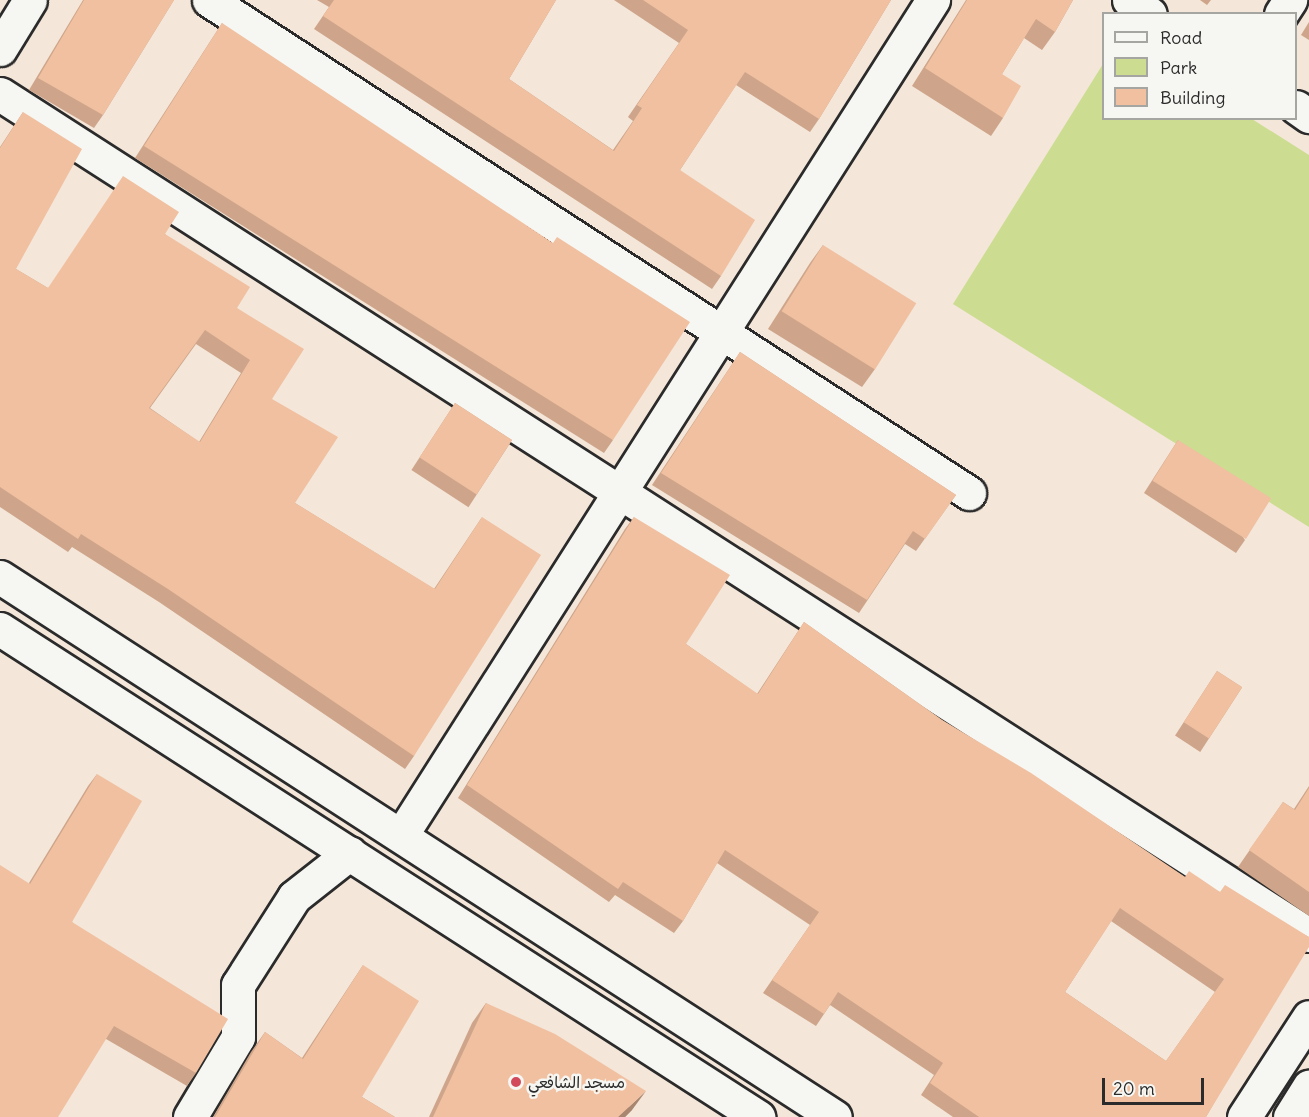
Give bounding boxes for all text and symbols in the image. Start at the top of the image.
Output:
legend [1102,12,1297,120]
text: Road [1160,26,1202,49]
text: Park [1160,56,1197,79]
text: Building [1160,86,1225,109]
scale bar [1105,1066,1207,1104]
place label: مسجد الشافعي [528,1072,625,1092]
marker: مسجد الشافعي [509,1075,523,1089]
text: 20 m [1113,1077,1155,1100]

